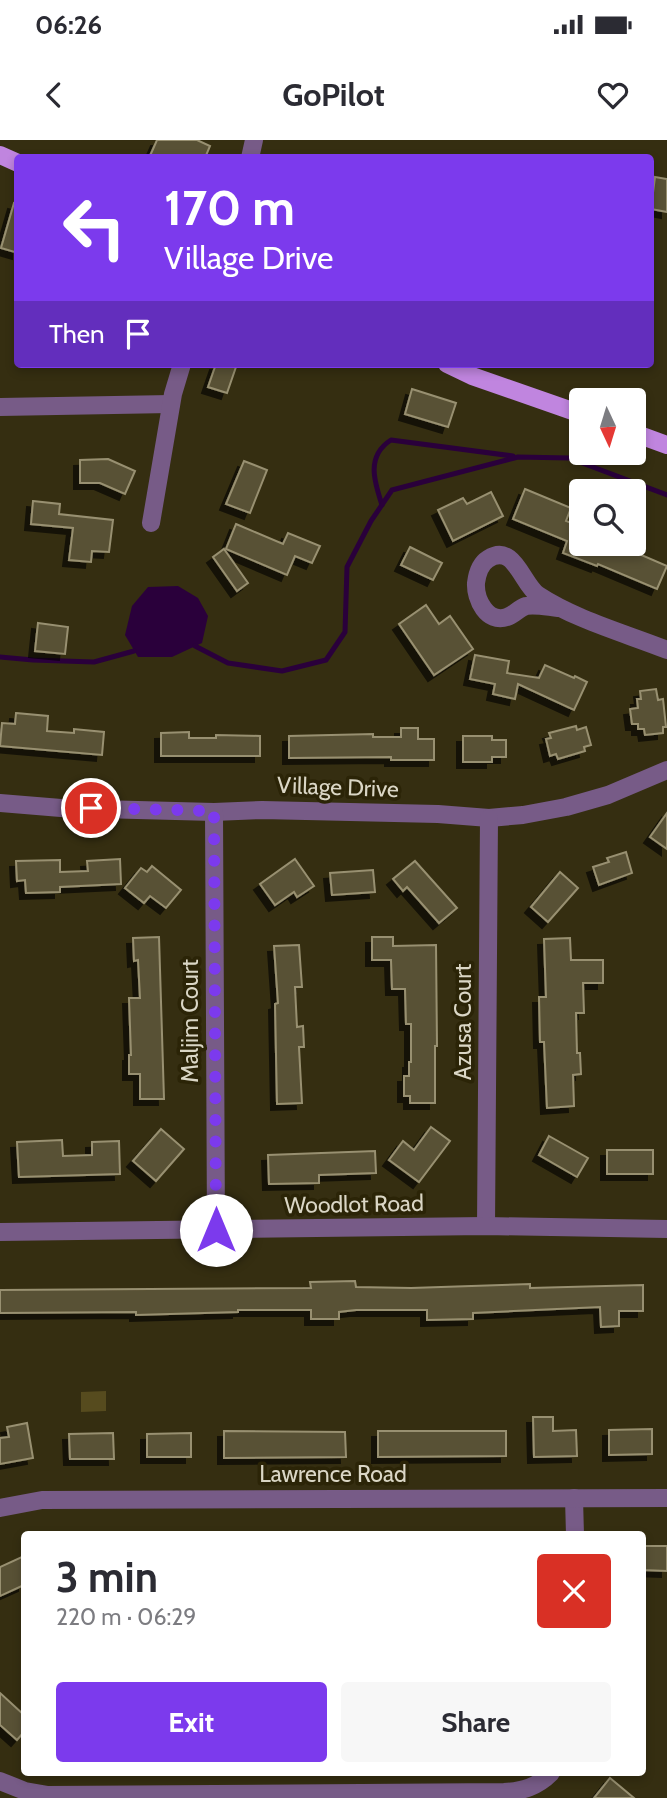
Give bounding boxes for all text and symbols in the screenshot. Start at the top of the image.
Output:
text: 06:26 [35,9,102,41]
text: GoPilot [282,75,385,114]
icon: back [35,76,73,114]
icon: heart [594,76,632,114]
text: 170 m [164,178,295,237]
icon: left [49,182,140,273]
text: Village Drive [164,238,333,277]
icon: arrive [119,315,157,353]
text: Then [49,318,105,350]
north arrow [569,388,646,466]
map controls [569,388,646,556]
button: search [569,479,646,556]
street label: Village Drive [277,771,400,803]
pin [61,778,121,838]
icon: arrive [72,789,110,827]
street label: Maljim Court [176,959,204,1083]
street label: Azusa Court [449,964,477,1080]
street label: Woodlot Road [284,1189,424,1219]
position arrow [179,1193,253,1267]
street label: Lawrence Road [259,1460,407,1488]
text: 3 min [56,1551,158,1603]
button: close [537,1554,611,1628]
text: 220 m · 06:29 [56,1603,196,1631]
button: Exit [56,1682,327,1762]
button: Share [341,1682,611,1762]

